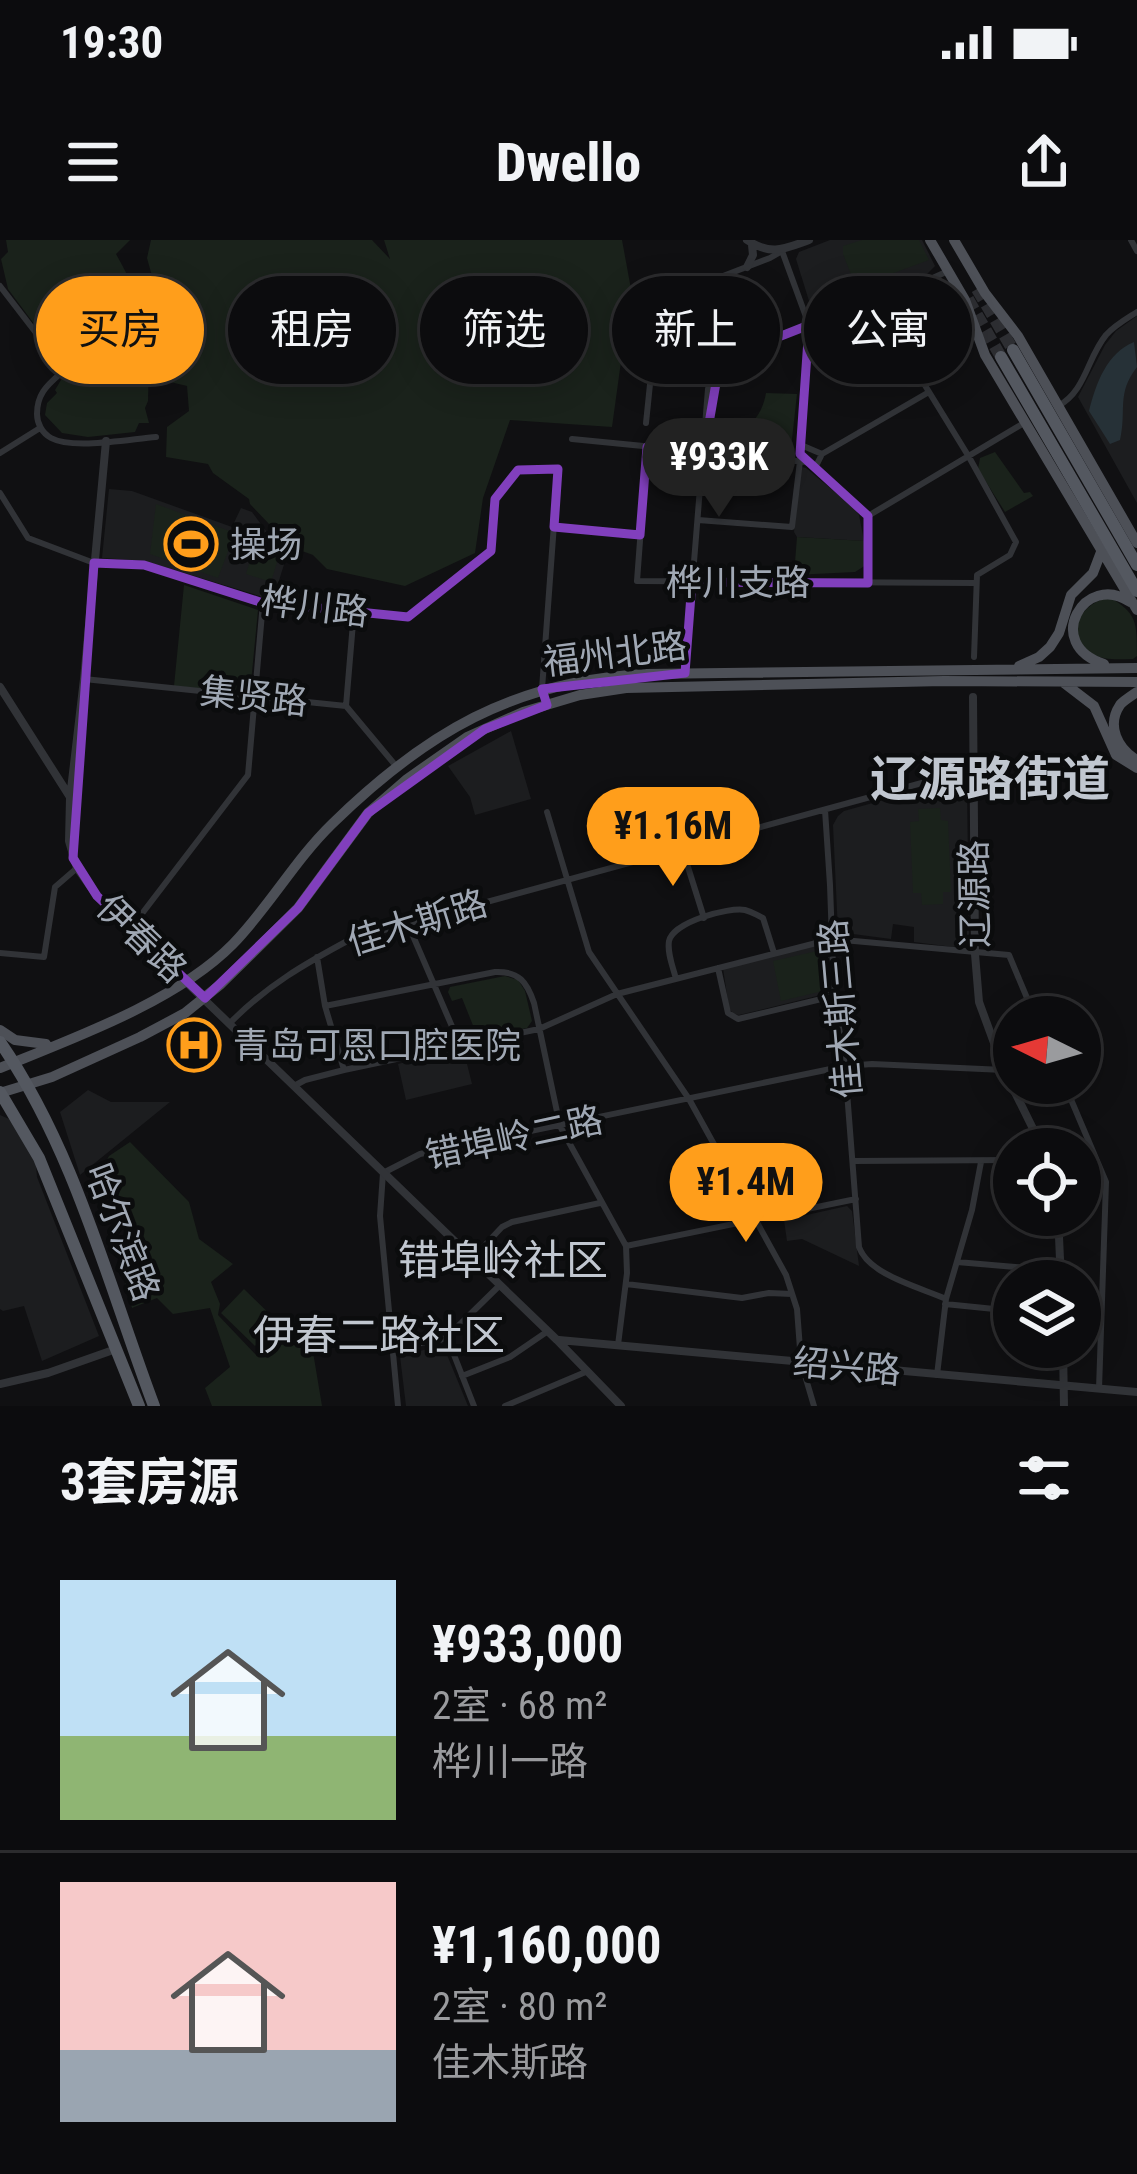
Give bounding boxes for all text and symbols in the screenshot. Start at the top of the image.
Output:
text: 19:30 [60,16,163,69]
icon: menu [60,129,126,195]
icon: share [1011,129,1077,195]
text: Dwello [496,131,641,194]
chip: 买房 [36,276,204,384]
chip: 租房 [228,276,396,384]
chip: 筛选 [420,276,588,384]
chip: 新上 [612,276,780,384]
chip: 公寓 [804,276,972,384]
pin: ¥933K [635,418,803,520]
text: ¥933K [669,434,769,480]
sports icon: 操场 [163,516,219,572]
place label: 操场 [230,524,302,566]
street label: 桦川支路 [666,562,810,604]
street label: 桦川路 [259,580,371,634]
street label: 福州北路 [541,624,689,684]
street label: 集贤路 [198,670,310,724]
district label: 辽源路街道 [870,751,1110,808]
pin: ¥1.16M [575,787,771,889]
text: ¥1.16M [614,803,732,849]
street label: 辽源路 [953,840,997,948]
street label: 佳木斯路 [342,882,492,964]
street label: 伊春路 [88,886,195,991]
street label: 佳木斯三路 [812,917,870,1100]
north arrow [993,996,1101,1104]
map controls [993,996,1101,1368]
hospital icon: 青岛可恩口腔医院 [166,1017,222,1073]
place label: 青岛可恩口腔医院 [233,1025,521,1067]
street label: 错埠岭二路 [422,1099,607,1177]
button: locate [993,1128,1101,1236]
pin: ¥1.4M [662,1143,830,1245]
street label: 哈尔滨路 [77,1158,167,1307]
text: ¥1.4M [697,1159,795,1205]
district label: 错埠岭社区 [398,1236,608,1285]
button: layers [993,1260,1101,1368]
district label: 伊春二路社区 [253,1311,505,1360]
street label: 绍兴路 [791,1341,903,1393]
icon: filters [1011,1445,1077,1511]
text: 3套房源 [60,1453,239,1512]
text: ¥933,000 [432,1615,623,1674]
icon: home [156,1628,300,1772]
text: 2室 · 68 m² [432,1683,607,1729]
text: 桦川一路 [432,1739,588,1785]
text: ¥1,160,000 [432,1916,662,1975]
icon: home [156,1930,300,2074]
text: 2室 · 80 m² [432,1984,607,2030]
text: 佳木斯路 [432,2040,588,2086]

